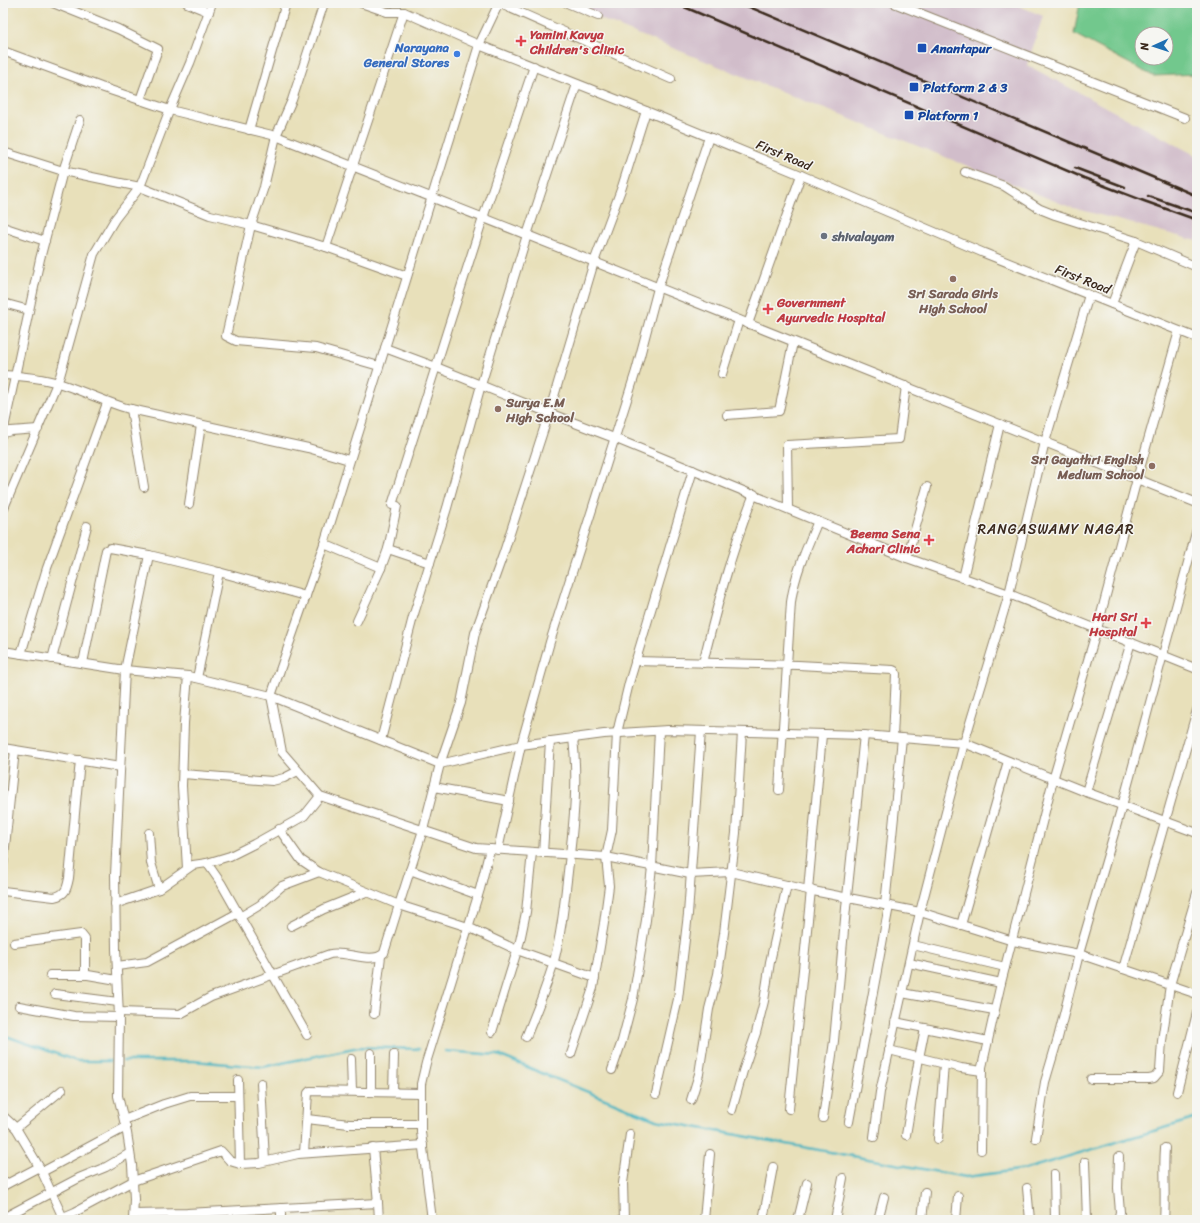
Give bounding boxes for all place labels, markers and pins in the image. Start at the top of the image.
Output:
place label: Yamini Kavya Children's Clinic [529,23,625,61]
marker: Yamini Kavya Children's Clinic [515,35,527,47]
place label: Narayana General Stores [363,36,450,74]
place label: Anantapur [930,37,993,60]
marker: Anantapur [916,42,928,54]
marker: Narayana General Stores [452,49,462,59]
place label: Platform 2 & 3 [923,76,1008,99]
marker: Platform 2 & 3 [908,81,920,93]
place label: Platform 1 [918,104,979,127]
marker: Platform 1 [903,109,915,121]
place label: shivalayam [831,225,894,248]
marker: shivalayam [819,231,829,241]
marker: Sri Sarada Girls High School [948,274,958,284]
place label: Sri Sarada Girls High School [907,282,999,320]
place label: Government Ayurvedic Hospital [776,291,886,329]
marker: Government Ayurvedic Hospital [762,303,774,315]
place label: Surya E.M High School [505,391,575,429]
marker: Surya E.M High School [493,404,503,414]
place label: Sri Gayathri English Medium School [1030,448,1145,486]
marker: Sri Gayathri English Medium School [1147,461,1157,471]
place label: Beema Sena Achari Clinic [846,522,921,560]
marker: Beema Sena Achari Clinic [923,534,935,546]
place label: Hari Sri Hospital [1088,605,1138,643]
marker: Hari Sri Hospital [1140,617,1152,629]

